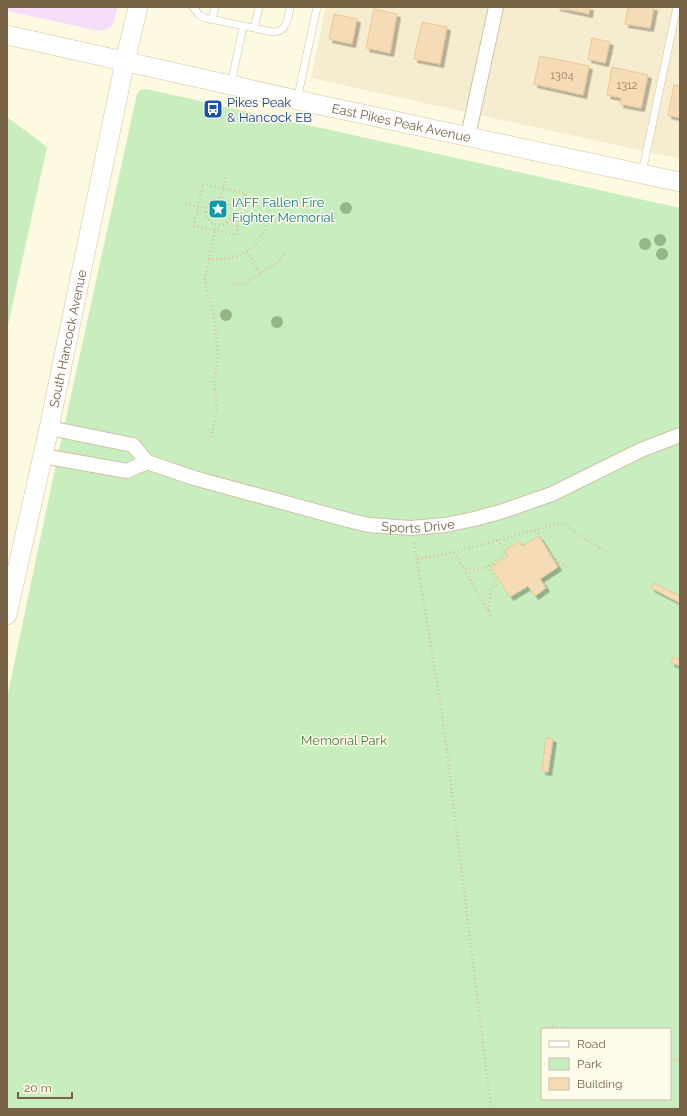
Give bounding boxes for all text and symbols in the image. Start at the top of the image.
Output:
house number: 1304 [550,69,574,82]
house number: 1312 [616,79,638,92]
place label: Pikes Peak & Hancock EB [227,95,312,125]
bus stop icon: Pikes Peak & Hancock EB [202,98,224,120]
street label: East Pikes Peak Avenue [331,100,473,145]
place label: IAFF Fallen Fire Fighter Memorial [232,195,335,225]
place icon: IAFF Fallen Fire Fighter Memorial [207,198,229,220]
street label: South Hancock Avenue [46,268,89,409]
street label: Sports Drive [381,516,456,536]
park label: Memorial Park [301,733,387,748]
legend [541,1028,671,1100]
text: Road [577,1037,606,1051]
text: Park [577,1057,602,1071]
scale bar [18,1074,72,1100]
text: Building [577,1077,623,1091]
text: 20 m [24,1081,52,1095]

